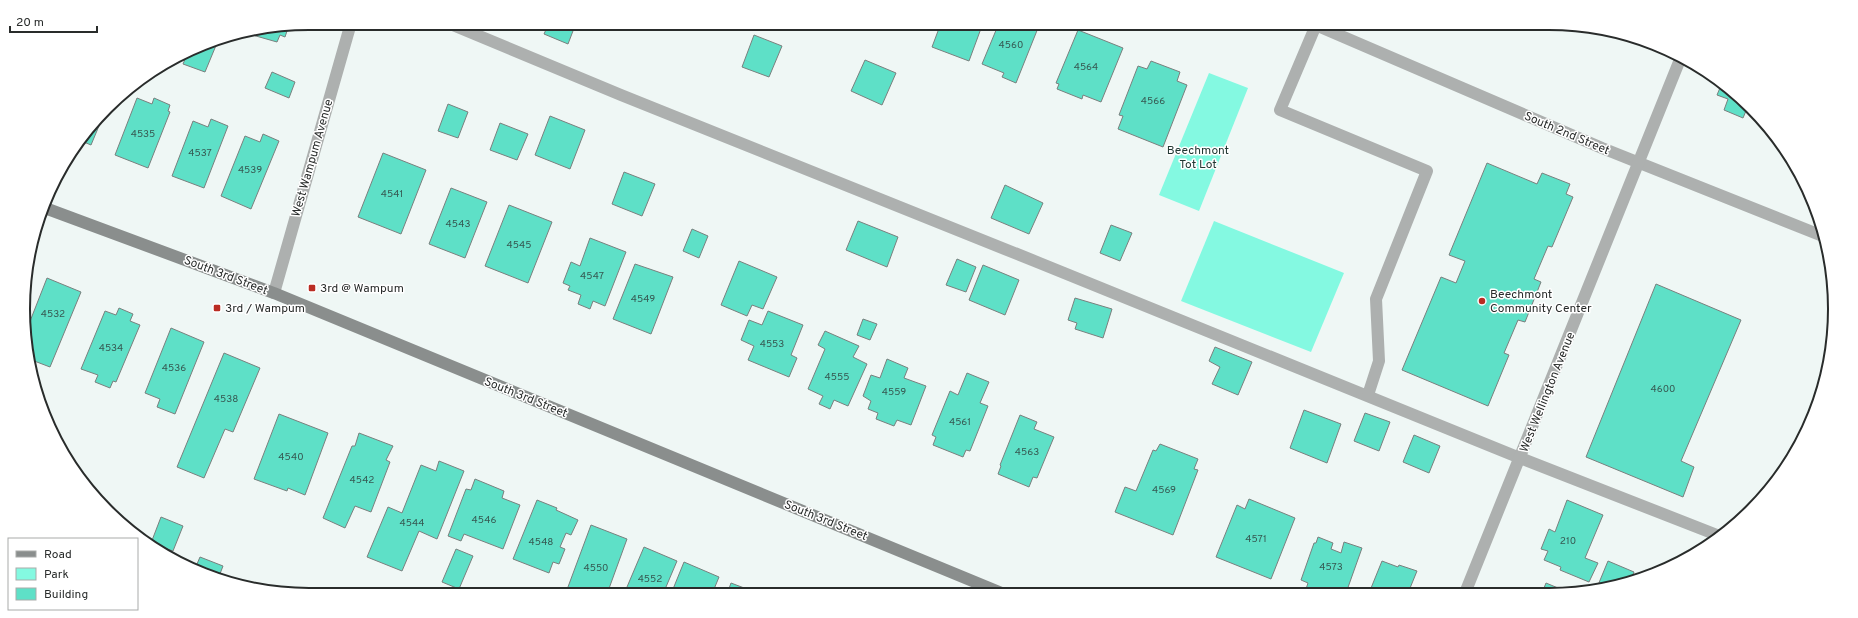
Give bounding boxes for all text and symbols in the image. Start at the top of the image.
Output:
scale bar [10,8,97,34]
text: 20 m [16,15,44,31]
house number: 4560 [999,39,1023,52]
house number: 4564 [1074,61,1098,74]
house number: 4566 [1141,95,1165,108]
street label: West Wampum Avenue [289,98,337,219]
street label: South 2nd Street [1522,109,1612,159]
house number: 4535 [131,128,155,141]
park label: Beechmont Tot Lot [1167,143,1229,173]
house number: 4537 [188,147,212,160]
house number: 4539 [238,164,262,177]
house number: 4541 [381,188,403,201]
house number: 4543 [446,218,470,231]
house number: 4545 [506,239,532,252]
street label: South 3rd Street [181,253,270,299]
house number: 4547 [580,270,604,283]
place label: 3rd @ Wampum [320,281,404,297]
marker: 3rd @ Wampum [307,283,317,293]
place label: Beechmont Community Center [1490,287,1592,317]
house number: 4549 [631,293,655,306]
marker: Beechmont Community Center [1477,296,1487,306]
place label: 3rd / Wampum [225,301,305,317]
marker: 3rd / Wampum [212,303,222,313]
house number: 4532 [41,308,65,321]
street label: West Wellington Avenue [1516,330,1579,455]
house number: 4553 [760,338,784,351]
house number: 4534 [99,342,123,355]
house number: 4536 [162,362,186,375]
house number: 4555 [825,371,849,384]
street label: South 3rd Street [482,374,570,422]
house number: 4600 [1651,383,1675,396]
house number: 4559 [882,386,906,399]
house number: 4538 [214,393,238,406]
house number: 4561 [949,416,971,429]
house number: 4563 [1015,446,1039,459]
house number: 4540 [278,451,304,464]
house number: 4542 [350,474,374,487]
house number: 4569 [1152,484,1176,497]
street label: South 3rd Street [782,497,870,545]
house number: 4546 [472,514,496,527]
house number: 4544 [399,517,425,530]
house number: 4571 [1245,533,1267,546]
house number: 210 [1560,535,1576,548]
house number: 4548 [529,536,553,549]
legend [8,538,138,610]
text: Road [44,547,72,563]
house number: 4573 [1319,561,1343,574]
house number: 4550 [583,562,609,575]
text: Park [44,567,69,583]
house number: 4552 [638,573,662,586]
text: Building [44,587,88,603]

